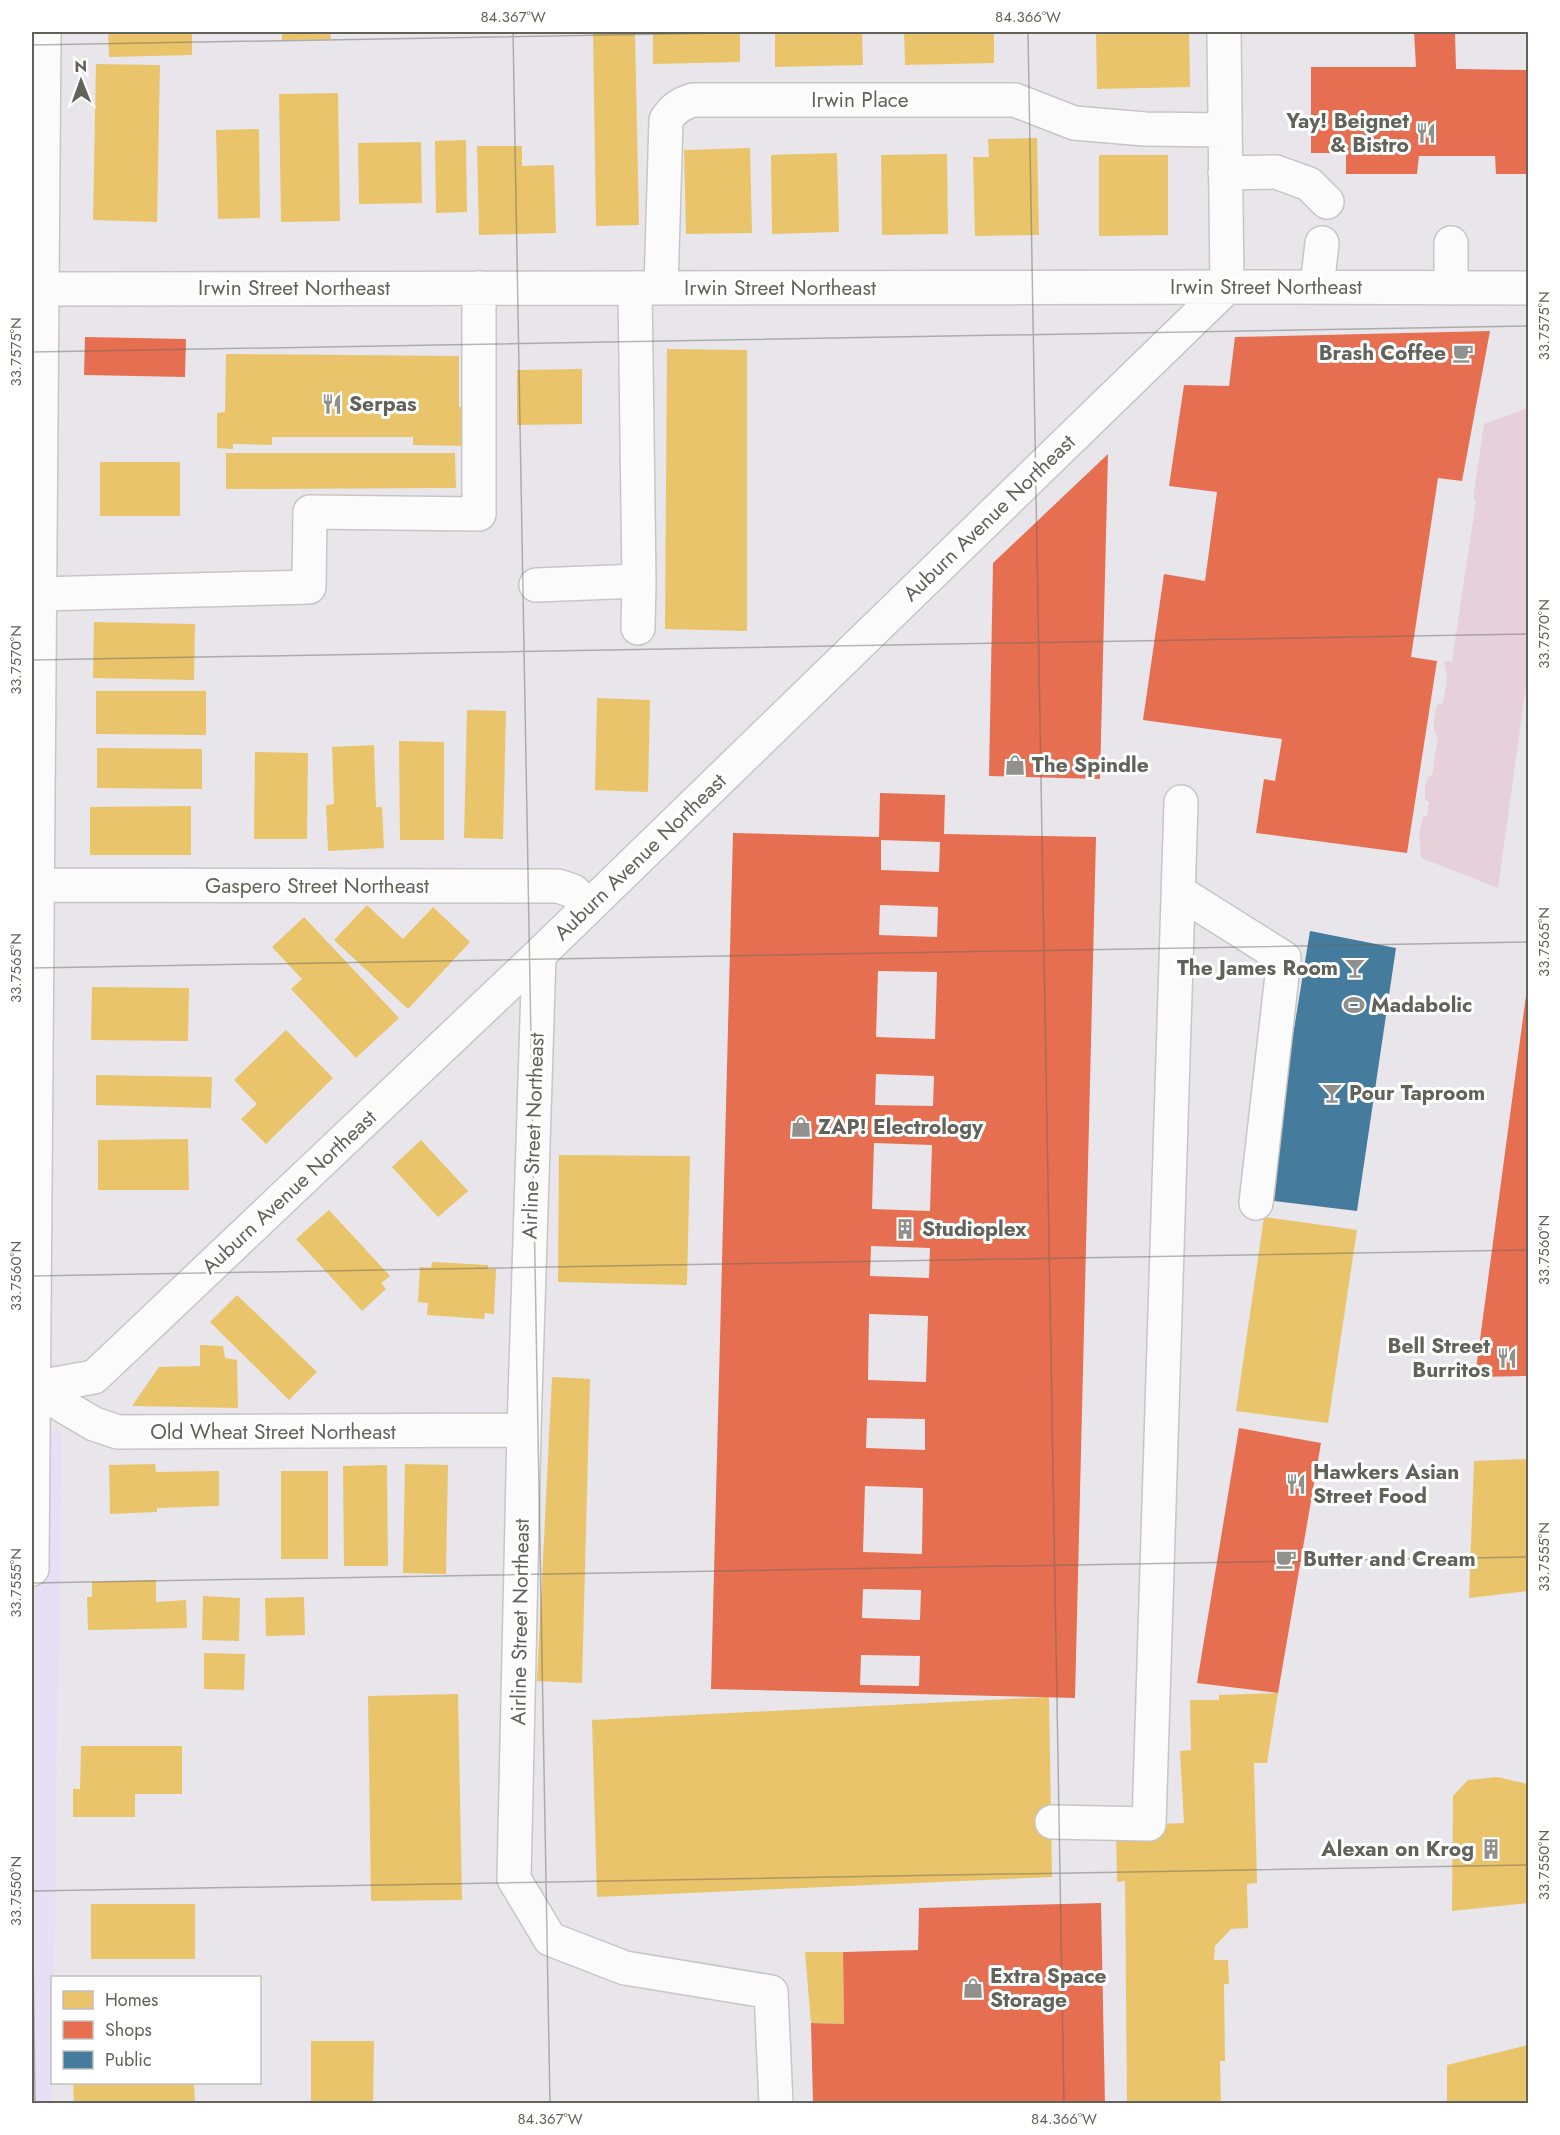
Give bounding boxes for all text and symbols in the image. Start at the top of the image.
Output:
text: 84.367°W [480,6,546,28]
text: 84.366°W [995,6,1061,28]
north arrow [51,51,111,111]
text: N [74,55,87,78]
street label: Irwin Place [811,85,909,115]
place label: Yay! Beignet & Bistro [1285,106,1409,160]
restaurant icon: Yay! Beignet & Bistro [1414,121,1438,145]
street label: Irwin Street Northeast [1170,272,1362,302]
street label: Irwin Street Northeast [198,273,390,303]
street label: Irwin Street Northeast [684,273,876,303]
text: 33.7575°N [1533,291,1555,361]
text: 33.7575°N [5,317,27,387]
place label: Brash Coffee [1319,338,1446,368]
cafe icon: Brash Coffee [1451,341,1475,365]
place label: Serpas [349,389,417,419]
restaurant icon: Serpas [320,392,344,416]
street label: Auburn Avenue Northeast [896,428,1082,608]
text: 33.7570°N [1533,599,1555,669]
text: 33.7570°N [5,625,27,695]
place label: The Spindle [1032,750,1149,780]
shop icon: The Spindle [1003,753,1027,777]
street label: Auburn Avenue Northeast [547,767,733,947]
street label: Gaspero Street Northeast [205,871,429,901]
text: 33.7565°N [1533,907,1555,977]
text: 33.7565°N [5,933,27,1003]
place label: The James Room [1177,953,1338,983]
bar icon: The James Room [1343,956,1367,980]
place label: Madabolic [1371,990,1473,1020]
sports icon: Madabolic [1342,993,1366,1017]
street label: Airline Street Northeast [514,1032,552,1240]
place label: Pour Taproom [1349,1078,1485,1108]
bar icon: Pour Taproom [1320,1081,1344,1105]
street label: Auburn Avenue Northeast [195,1103,383,1281]
place label: ZAP! Electrology [818,1112,984,1142]
shop icon: ZAP! Electrology [789,1115,813,1139]
place label: Studioplex [922,1214,1027,1244]
text: 33.7560°N [1533,1215,1555,1285]
building icon: Studioplex [893,1217,917,1241]
text: 33.7560°N [5,1241,27,1311]
place label: Bell Street Burritos [1388,1331,1490,1385]
restaurant icon: Bell Street Burritos [1495,1346,1519,1370]
street label: Old Wheat Street Northeast [150,1417,396,1447]
place label: Hawkers Asian Street Food [1313,1457,1459,1511]
restaurant icon: Hawkers Asian Street Food [1284,1472,1308,1496]
street label: Airline Street Northeast [503,1518,537,1726]
text: 33.7555°N [1533,1522,1555,1592]
place label: Butter and Cream [1303,1544,1476,1574]
cafe icon: Butter and Cream [1274,1547,1298,1571]
text: 33.7555°N [5,1548,27,1618]
text: 33.7550°N [1533,1830,1555,1900]
place label: Alexan on Krog [1320,1834,1474,1864]
building icon: Alexan on Krog [1479,1837,1503,1861]
text: 33.7550°N [5,1856,27,1926]
place label: Extra Space Storage [990,1961,1107,2015]
legend [51,1976,261,2084]
shop icon: Extra Space Storage [961,1976,985,2000]
text: Homes [105,1987,158,2013]
text: Shops [105,2017,152,2043]
text: Public [105,2047,152,2073]
text: 84.367°W [517,2108,583,2130]
text: 84.366°W [1031,2108,1097,2130]

